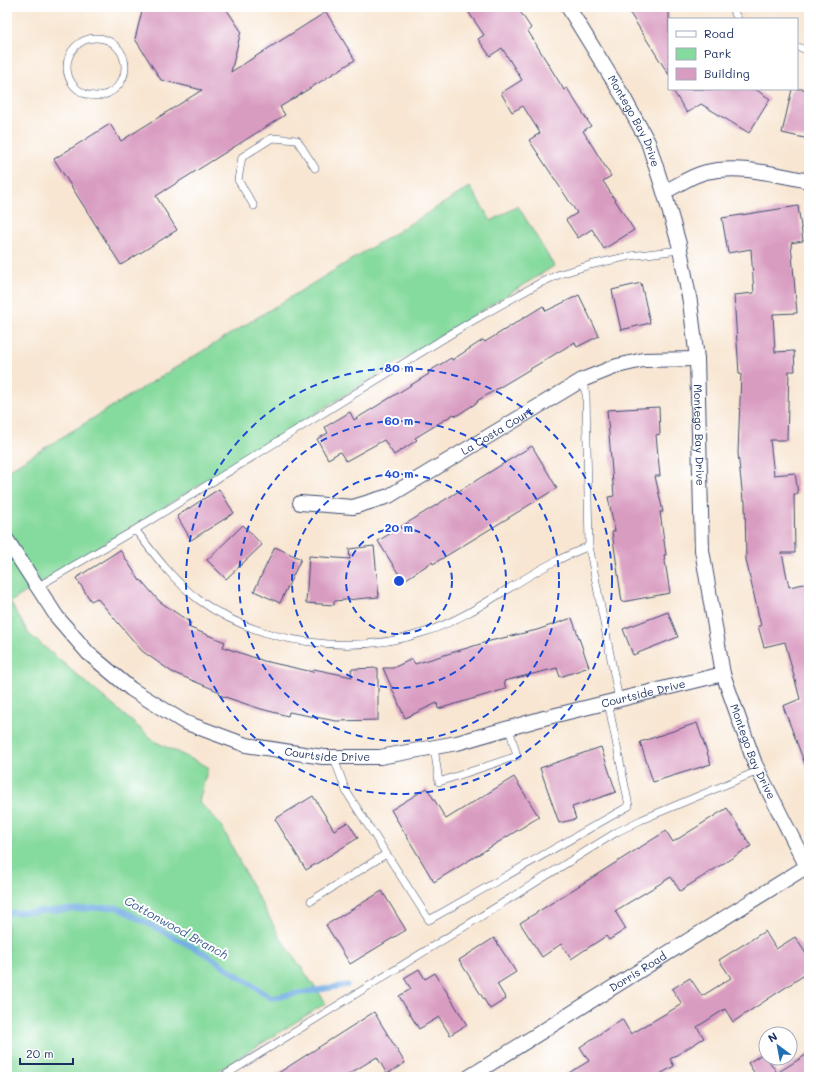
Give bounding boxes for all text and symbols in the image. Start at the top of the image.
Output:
legend [668,18,798,90]
text: Road [704,25,734,41]
text: Park [704,45,731,61]
text: Building [704,65,750,81]
street label: Montego Bay Drive [605,72,664,169]
text: 80 m [384,359,414,375]
street label: Montego Bay Drive [691,384,708,486]
street label: La Costa Court [458,403,536,458]
text: 60 m [385,412,413,428]
text: 40 m [384,465,414,481]
text: 20 m [385,519,413,535]
centre of rings [392,574,406,588]
street label: Courtside Drive [600,676,687,711]
street label: Montego Bay Drive [727,702,780,802]
street label: Courtside Drive [284,743,370,764]
water label: Cottonwood Branch [122,892,231,962]
street label: Dorris Road [606,948,669,995]
north arrow [758,1026,798,1066]
text: N [765,1029,780,1046]
scale bar [20,1040,73,1066]
text: 20 m [26,1045,54,1061]

